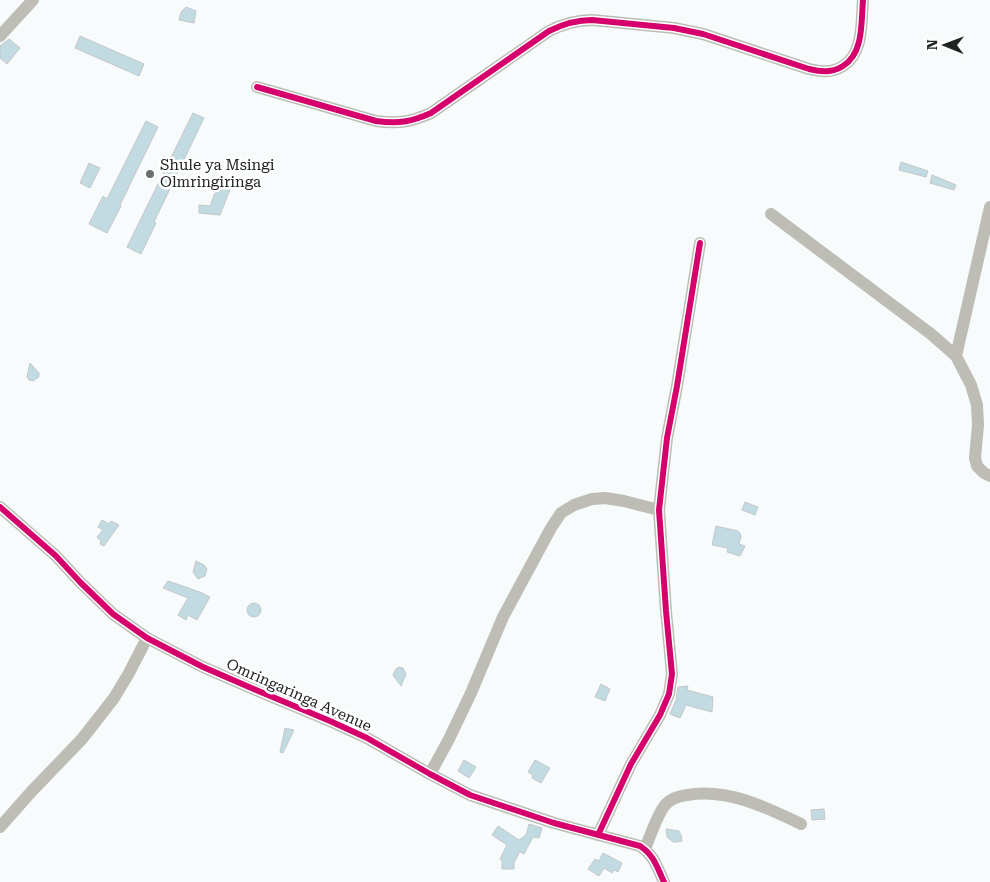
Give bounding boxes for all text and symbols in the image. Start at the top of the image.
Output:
north arrow [920,20,970,70]
text: N [924,39,940,50]
place label: Shule ya Msingi Olmringiringa [160,156,275,191]
marker: Shule ya Msingi Olmringiringa [144,168,156,180]
street label: Omringaringa Avenue [224,655,374,735]

